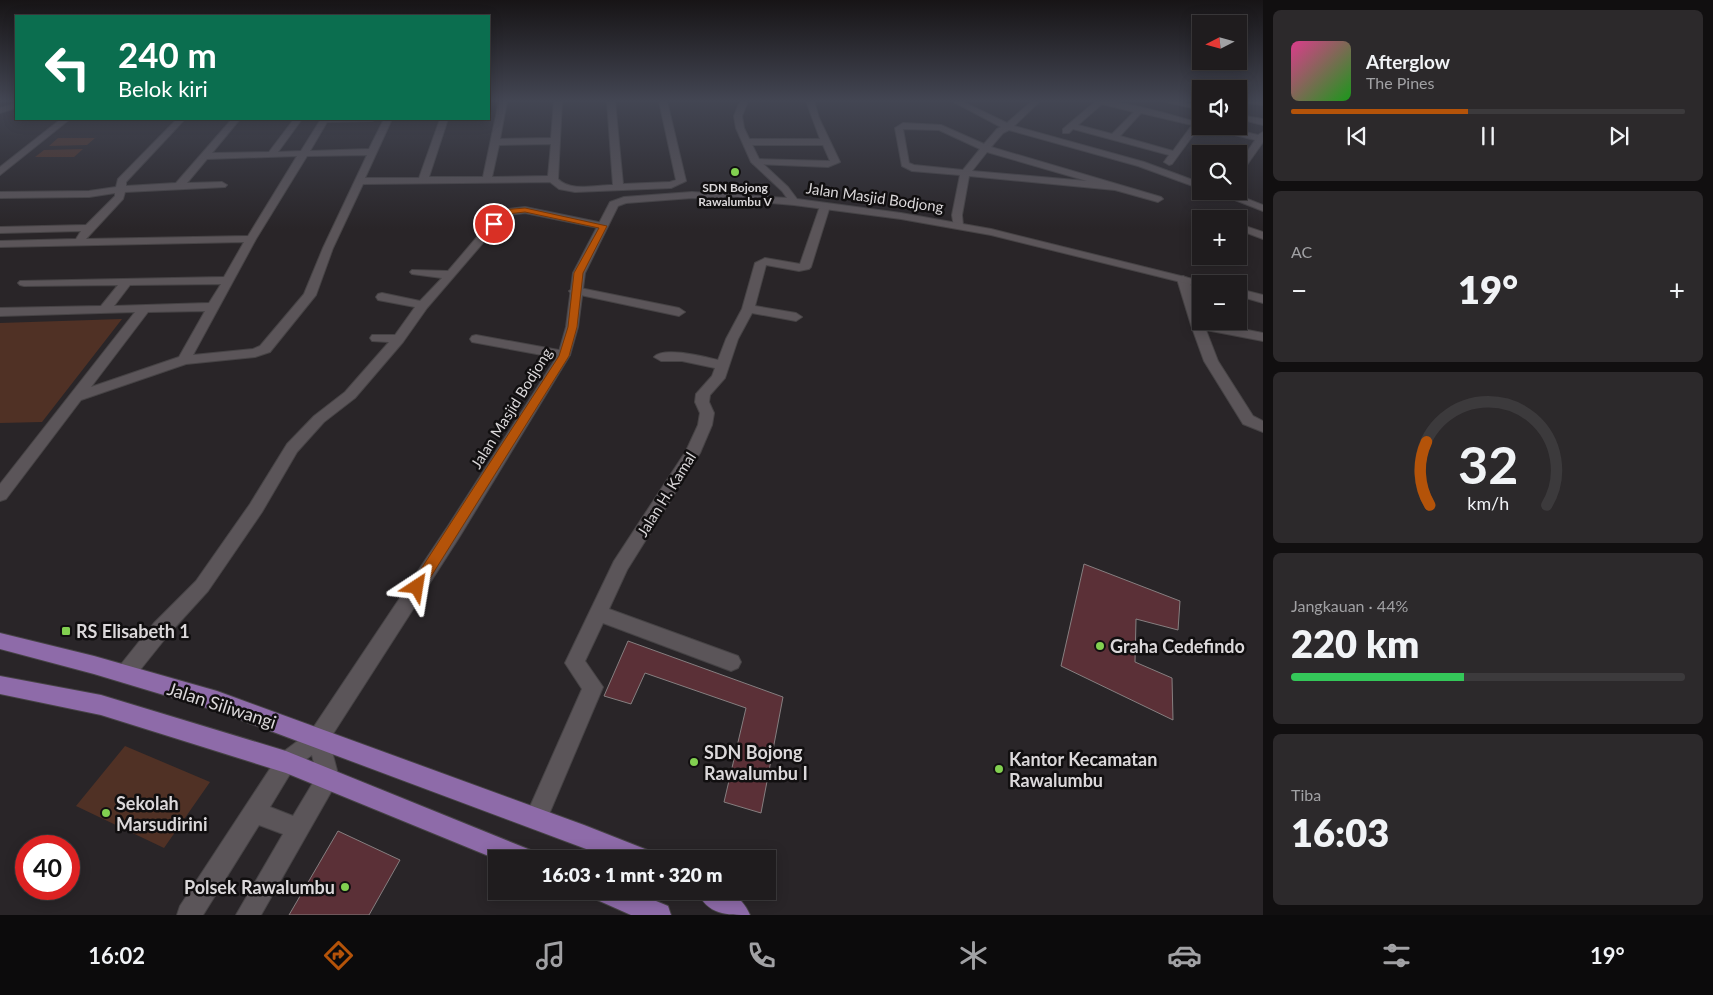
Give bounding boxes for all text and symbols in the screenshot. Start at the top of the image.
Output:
north arrow [1192,15,1248,70]
map controls [1192,15,1247,330]
text: 240 m [118,33,217,75]
icon: left [35,35,100,100]
text: Afterglow [1366,50,1450,73]
text: The Pines [1366,73,1435,92]
text: Belok kiri [118,75,208,102]
button: sound [1192,80,1247,135]
icon: previous [1343,122,1371,150]
icon: pause [1474,122,1502,150]
icon: next [1605,122,1633,150]
button: search [1192,145,1247,200]
marker: SDN Bojong Rawalumbu V [729,166,741,178]
street label: Jalan Masjid Bodjong [805,178,945,216]
place label: SDN Bojong Rawalumbu V [698,180,772,209]
pin [473,203,515,245]
icon: arrive [480,210,508,238]
button: + [1192,210,1247,265]
text: AC [1291,242,1312,261]
text: 19° [1458,266,1518,312]
text: − [1291,273,1307,307]
text: + [1669,273,1685,307]
button: − [1192,275,1247,330]
street label: Jalan Masjid Bodjong [467,344,555,472]
text: 32 [1458,433,1518,495]
street label: Jalan H. Kamal [633,448,699,540]
text: km/h [1467,492,1509,514]
position arrow [390,560,442,612]
text: Jangkauan · 44% [1291,596,1408,615]
place label: RS Elisabeth 1 [76,620,190,642]
text: 220 km [1291,620,1419,666]
marker: RS Elisabeth 1 [60,625,72,637]
place label: Graha Cedefindo [1110,635,1245,657]
marker: Graha Cedefindo [1094,640,1106,652]
street label: Jalan Siliwangi [165,677,279,733]
place label: SDN Bojong Rawalumbu I [704,741,808,784]
place label: Kantor Kecamatan Rawalumbu [1009,748,1157,791]
marker: SDN Bojong Rawalumbu I [688,756,700,768]
marker: Kantor Kecamatan Rawalumbu [993,763,1005,775]
text: Tiba [1291,785,1321,804]
place label: Sekolah Marsudirini [116,792,207,835]
marker: Sekolah Marsudirini [100,807,112,819]
text: 16:03 [1291,809,1389,855]
speed limit sign: 40 [15,835,80,900]
text: 16:03 · 1 mnt · 320 m [542,863,722,886]
place label: Polsek Rawalumbu [184,876,335,898]
marker: Polsek Rawalumbu [339,881,351,893]
icon: directions [321,938,356,973]
icon: music [533,938,568,973]
icon: phone [744,938,779,973]
icon: climate [956,938,991,973]
icon: car [1167,938,1202,973]
icon: filters [1379,938,1414,973]
text: 16:02 [88,942,145,969]
text: 19° [1590,942,1625,969]

